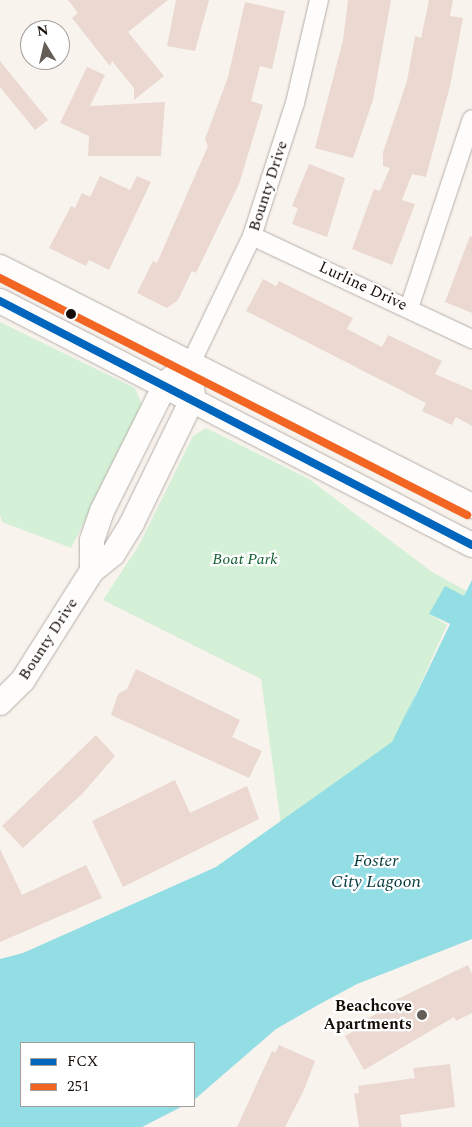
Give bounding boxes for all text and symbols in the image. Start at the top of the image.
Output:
text: N [35,19,50,42]
north arrow [20,20,70,70]
street label: Bounty Drive [244,138,292,234]
street label: Lurline Drive [316,257,410,315]
unlabelled marker [66,309,76,319]
park label: Boat Park [212,549,278,569]
street label: Bounty Drive [14,594,82,684]
water label: Foster City Lagoon [331,851,421,894]
place label: Beachcove Apartments [323,996,412,1034]
marker: Beachcove Apartments [416,1009,428,1021]
legend [20,1042,195,1107]
text: FCX [67,1050,98,1073]
text: 251 [67,1075,90,1098]

